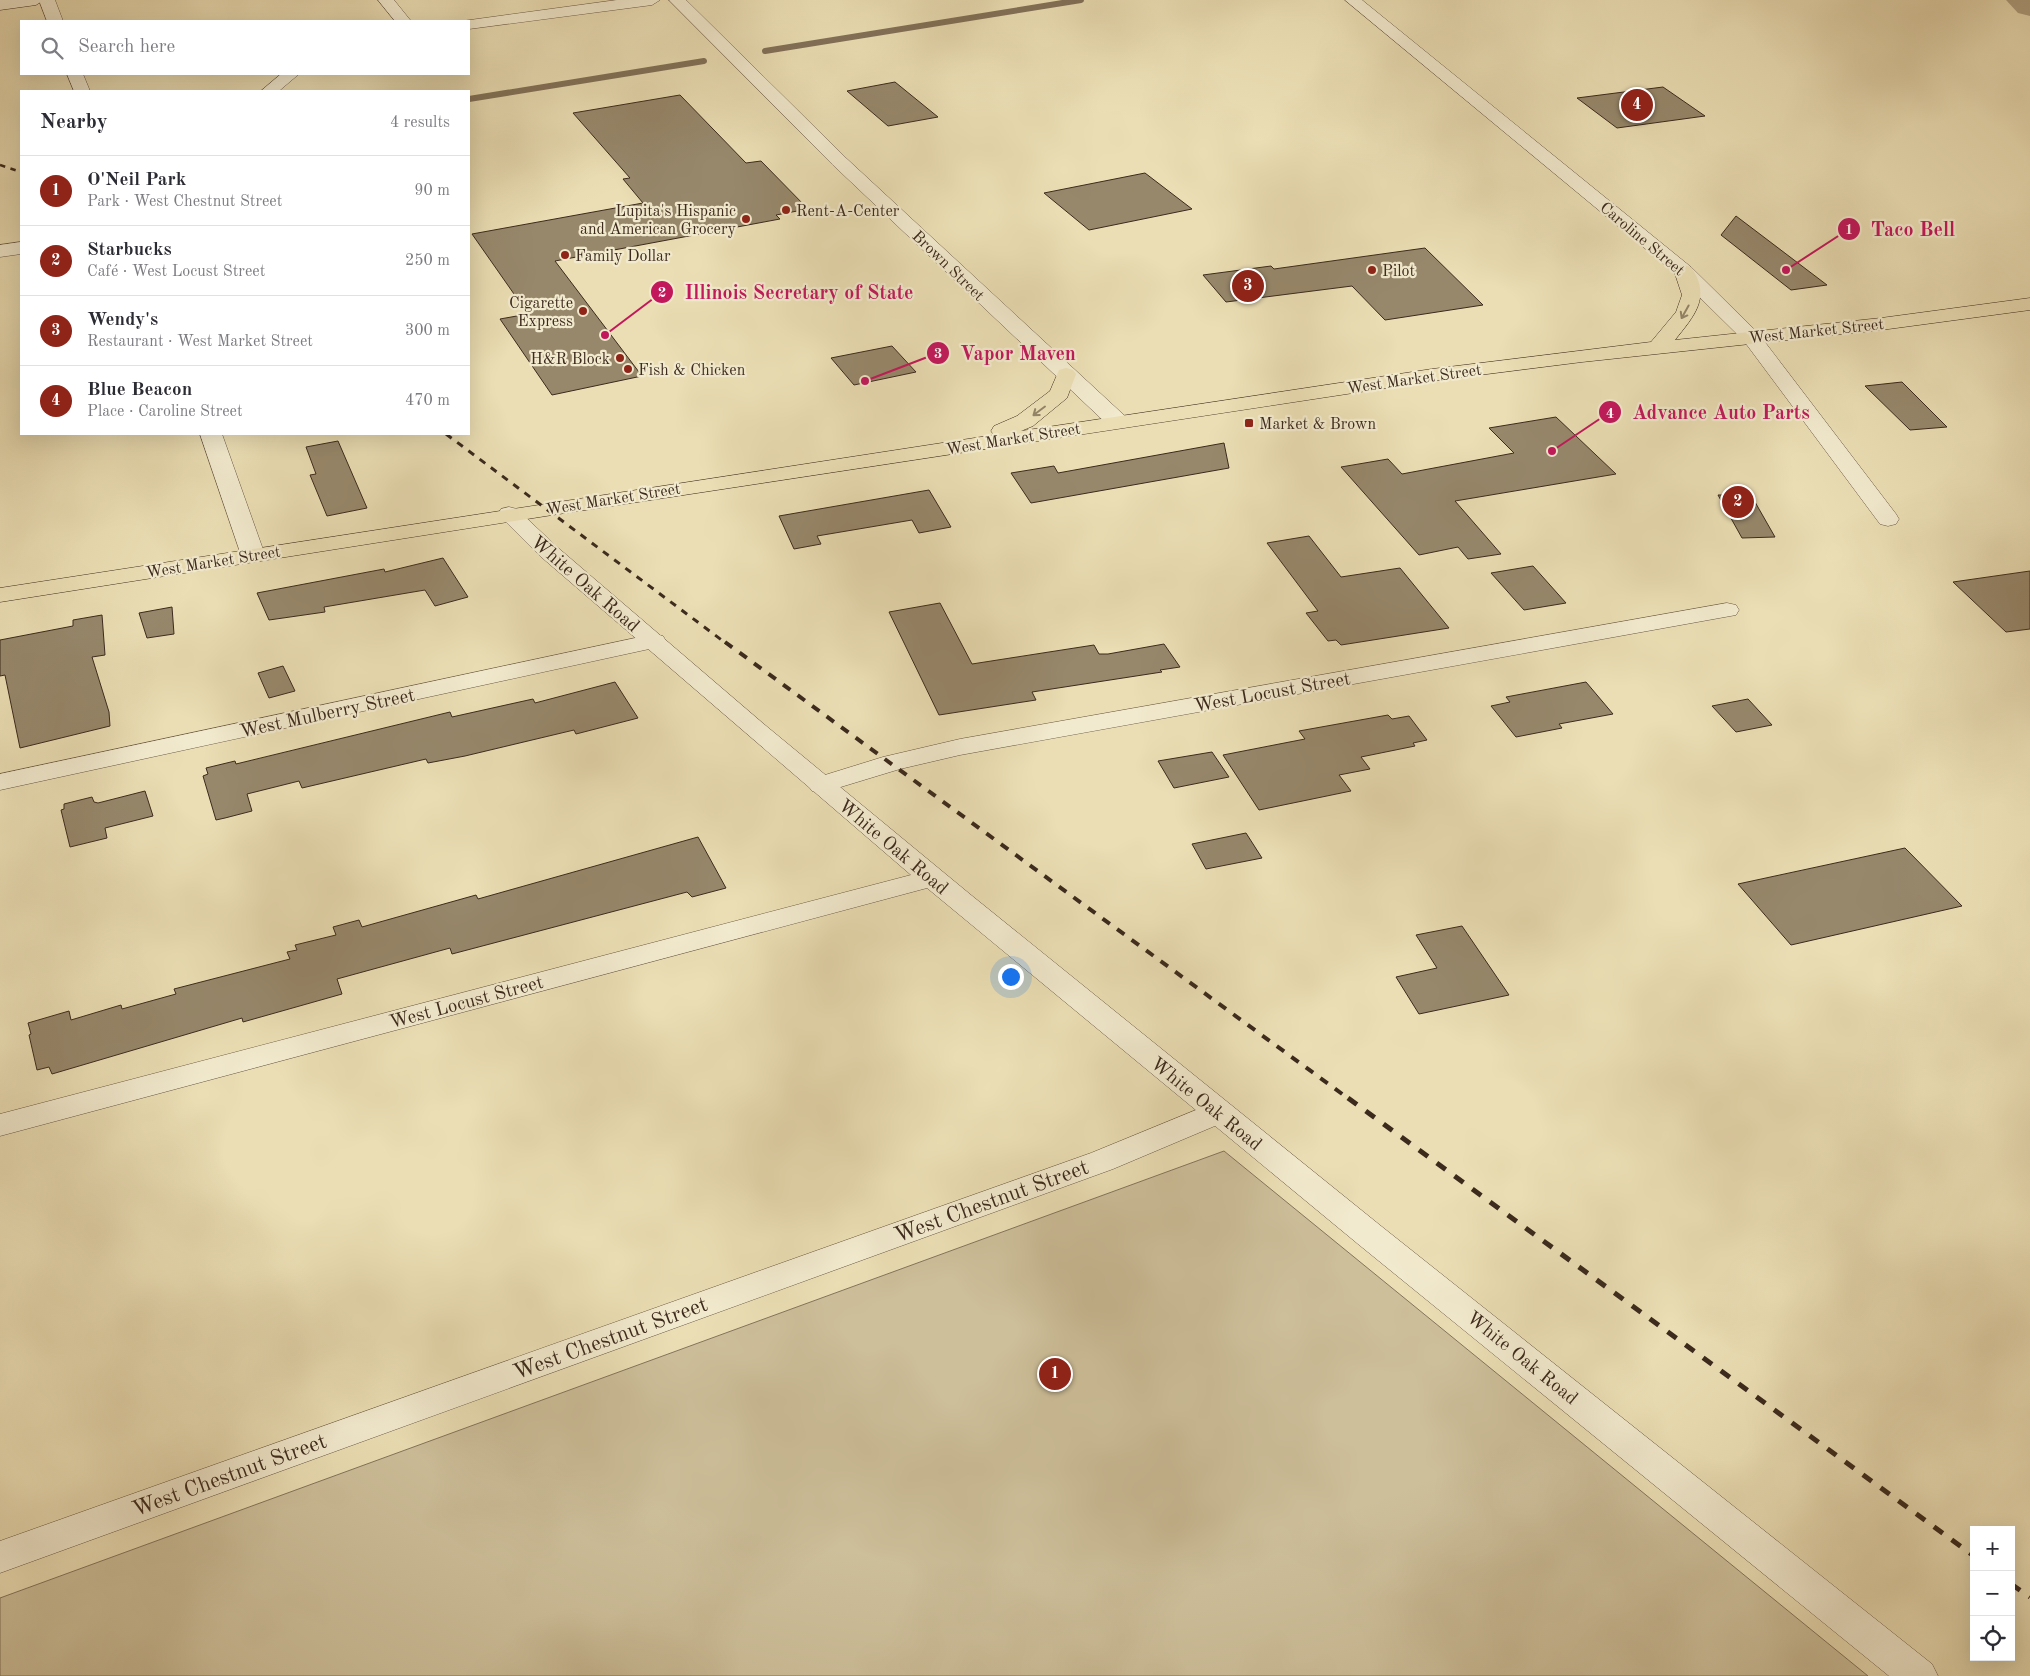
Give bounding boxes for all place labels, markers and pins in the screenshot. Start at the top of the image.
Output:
pin: 4 [1621,86,1653,124]
place label: Lupita's Hispanic and American Grocery [580,204,737,238]
marker: Rent-A-Center [780,204,792,216]
place label: Rent-A-Center [796,204,900,220]
callout: Taco Bell [1836,211,1966,246]
marker: Lupita's Hispanic and American Grocery [740,213,752,225]
marker: Family Dollar [559,249,571,261]
place label: Family Dollar [575,249,671,265]
marker: Pilot [1366,264,1378,276]
place label: Pilot [1382,264,1415,280]
pin: 3 [1232,267,1264,305]
callout: Illinois Secretary of State [649,275,923,310]
place label: Cigarette Express [509,296,573,330]
marker: Cigarette Express [577,305,589,317]
callout: Vapor Maven [925,335,1086,370]
place label: H&R Block [530,352,610,368]
marker: H&R Block [614,352,626,364]
marker: Fish & Chicken [622,363,634,375]
place label: Fish & Chicken [638,363,746,379]
callout: Advance Auto Parts [1598,395,1820,430]
marker: Market & Brown [1243,417,1255,429]
place label: Market & Brown [1259,417,1376,433]
pin: 2 [1722,483,1754,521]
pin: 1 [1039,1355,1071,1393]

